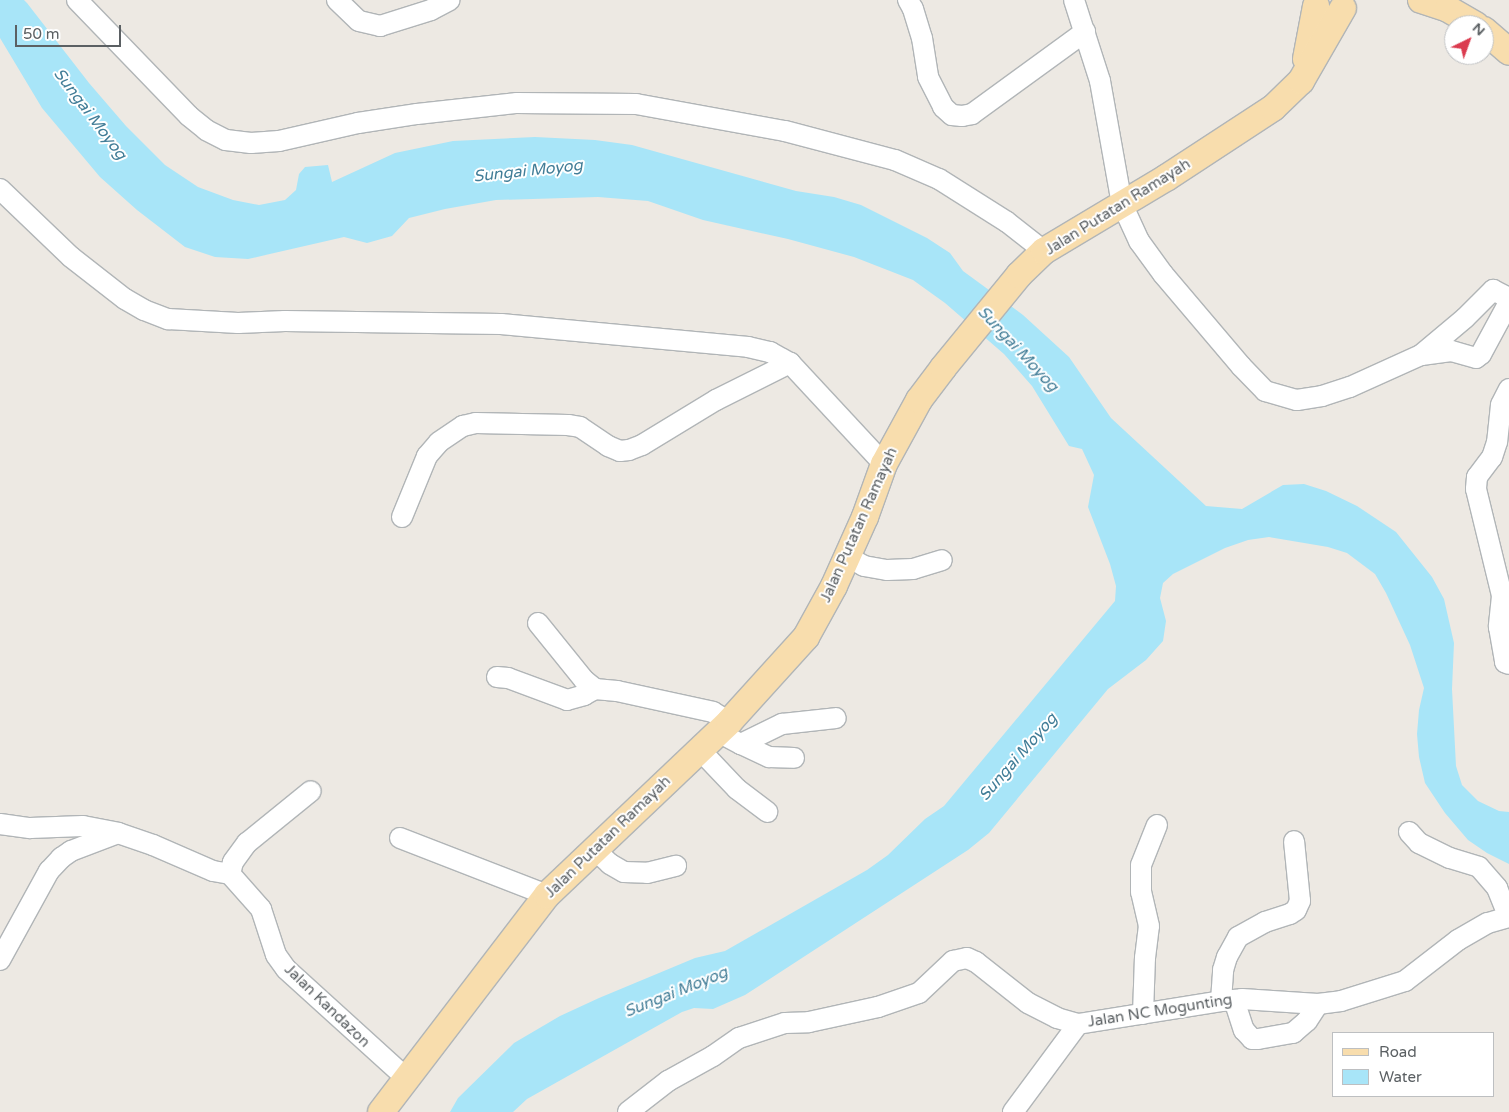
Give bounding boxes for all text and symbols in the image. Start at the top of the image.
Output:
scale bar [18,15,124,47]
north arrow [1444,15,1494,65]
text: N [1469,19,1489,39]
text: 50 m [23,25,60,43]
water label: Sungai Moyog [49,64,131,164]
street label: Jalan Putatan Ramayah [1042,155,1194,259]
water label: Sungai Moyog [473,156,583,186]
water label: Sungai Moyog [974,302,1062,396]
street label: Jalan Putatan Ramayah [817,445,901,605]
water label: Sungai Moyog [975,709,1061,805]
street label: Jalan Putatan Ramayah [541,772,675,902]
street label: Jalan Kandazon [281,961,373,1051]
water label: Sungai Moyog [622,963,730,1021]
street label: Jalan NC Mogunting [1086,991,1234,1031]
legend [1332,1032,1494,1097]
text: Road [1379,1043,1417,1061]
text: Water [1379,1068,1422,1086]

